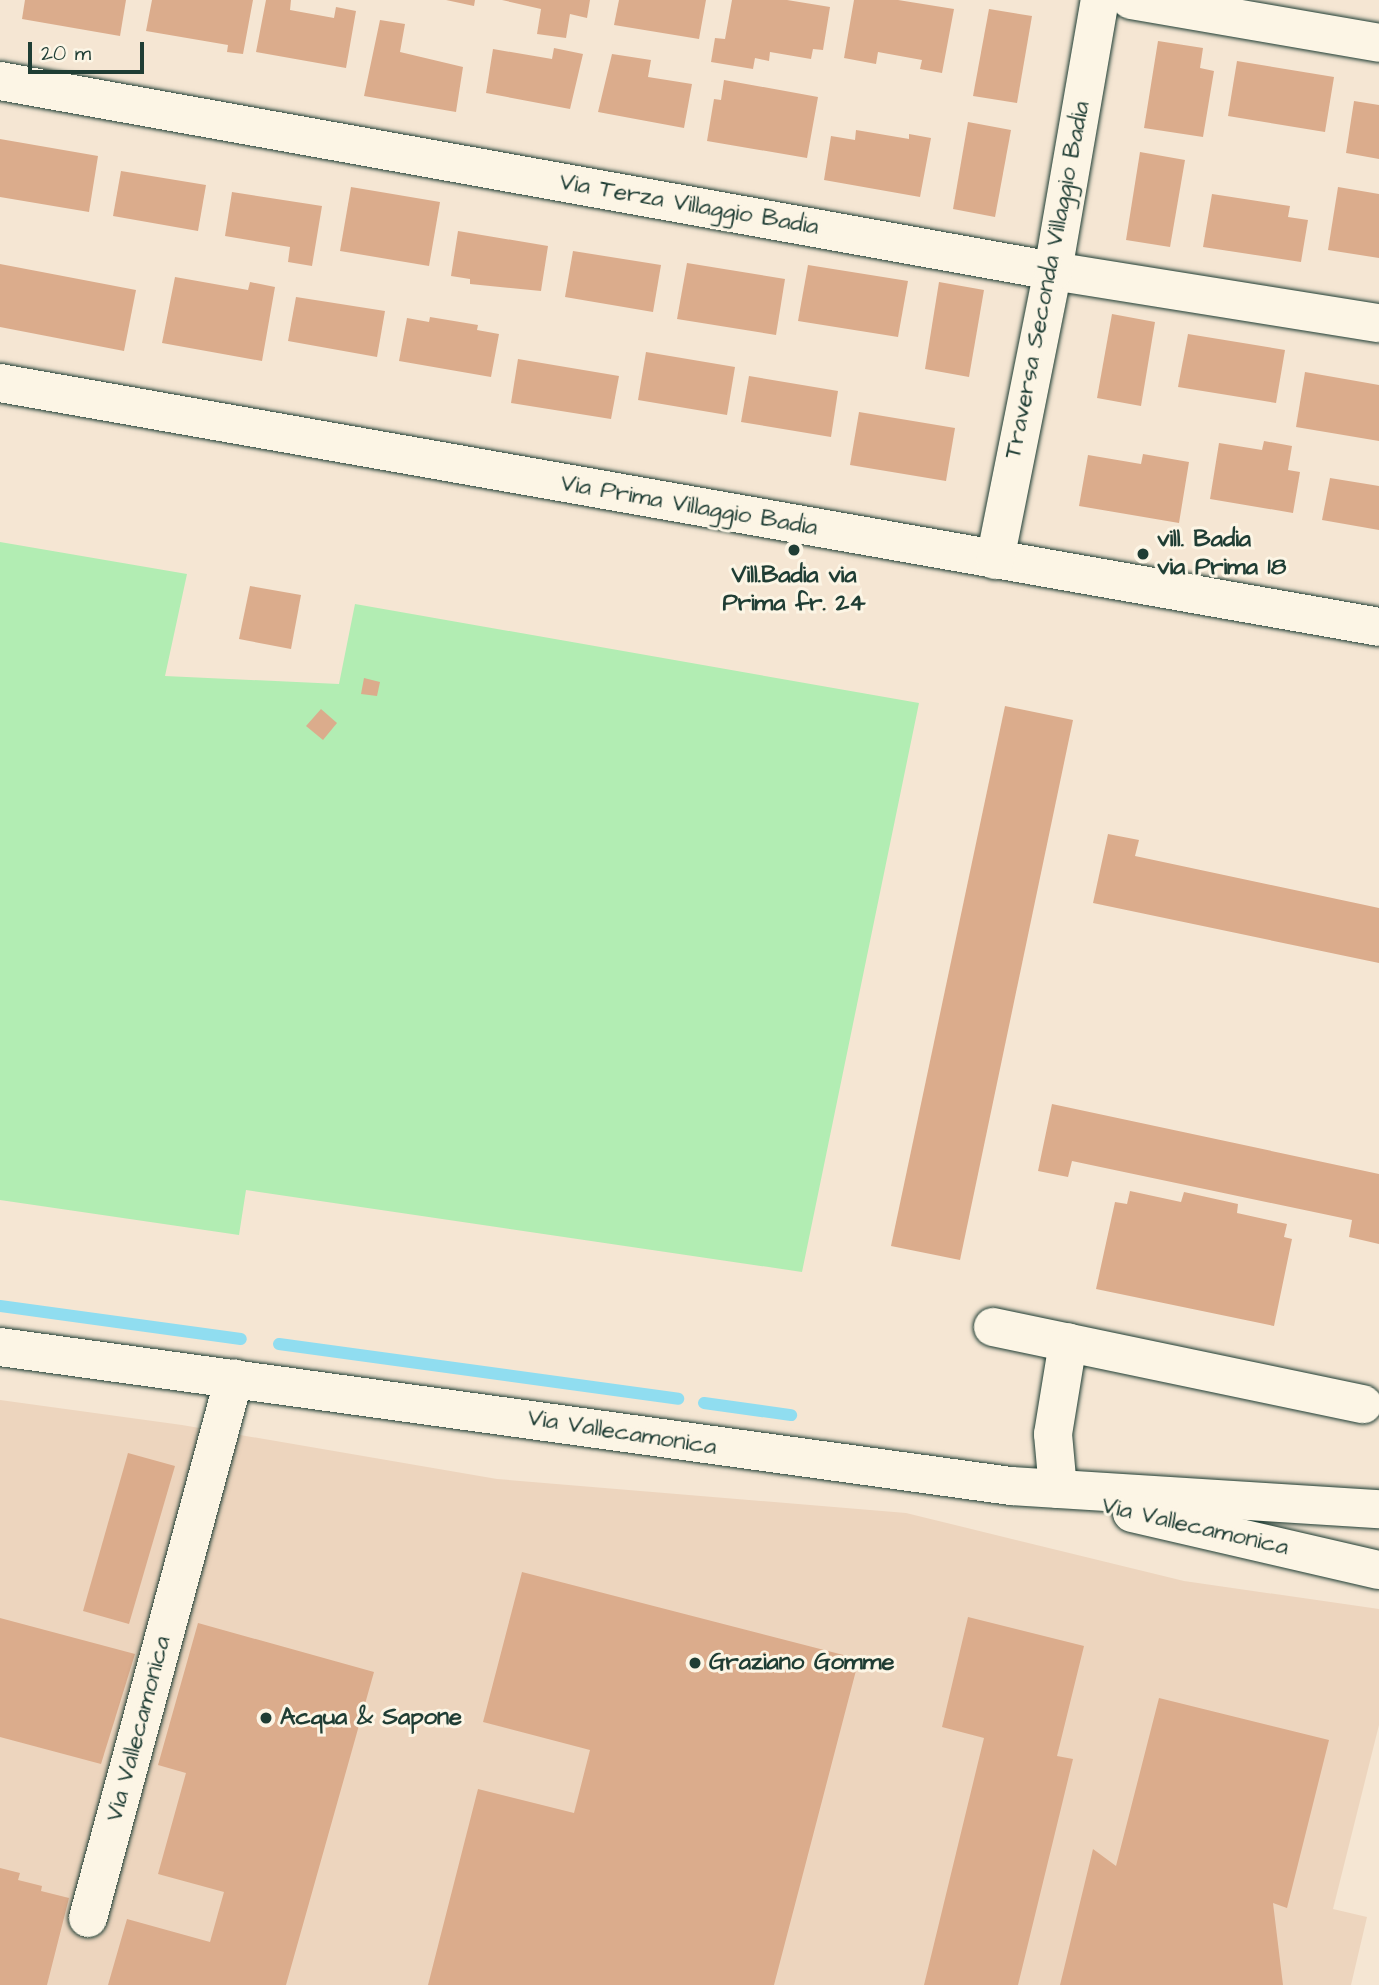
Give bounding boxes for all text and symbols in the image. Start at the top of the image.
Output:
scale bar [32,28,147,72]
text: 20 m [41,39,91,68]
street label: Traversa Seconda Villaggio Badia [999,99,1097,461]
street label: Via Terza Villaggio Badia [557,168,821,242]
street label: Via Prima Villaggio Badia [558,469,820,543]
place label: vill. Badia via Prima 18 [1157,526,1286,582]
marker: Vill.Badia via Prima fr. 24 [786,542,802,558]
marker: vill. Badia via Prima 18 [1135,546,1151,562]
place label: Vill.Badia via Prima fr. 24 [722,562,866,618]
street label: Via Vallecamonica [525,1404,719,1462]
street label: Via Vallecamonica [1099,1491,1291,1563]
street label: Via Vallecamonica [100,1633,178,1825]
place label: Graziano Gomme [709,1649,894,1677]
marker: Graziano Gomme [687,1655,703,1671]
place label: Acqua & Sapone [280,1704,462,1732]
marker: Acqua & Sapone [258,1710,274,1726]

